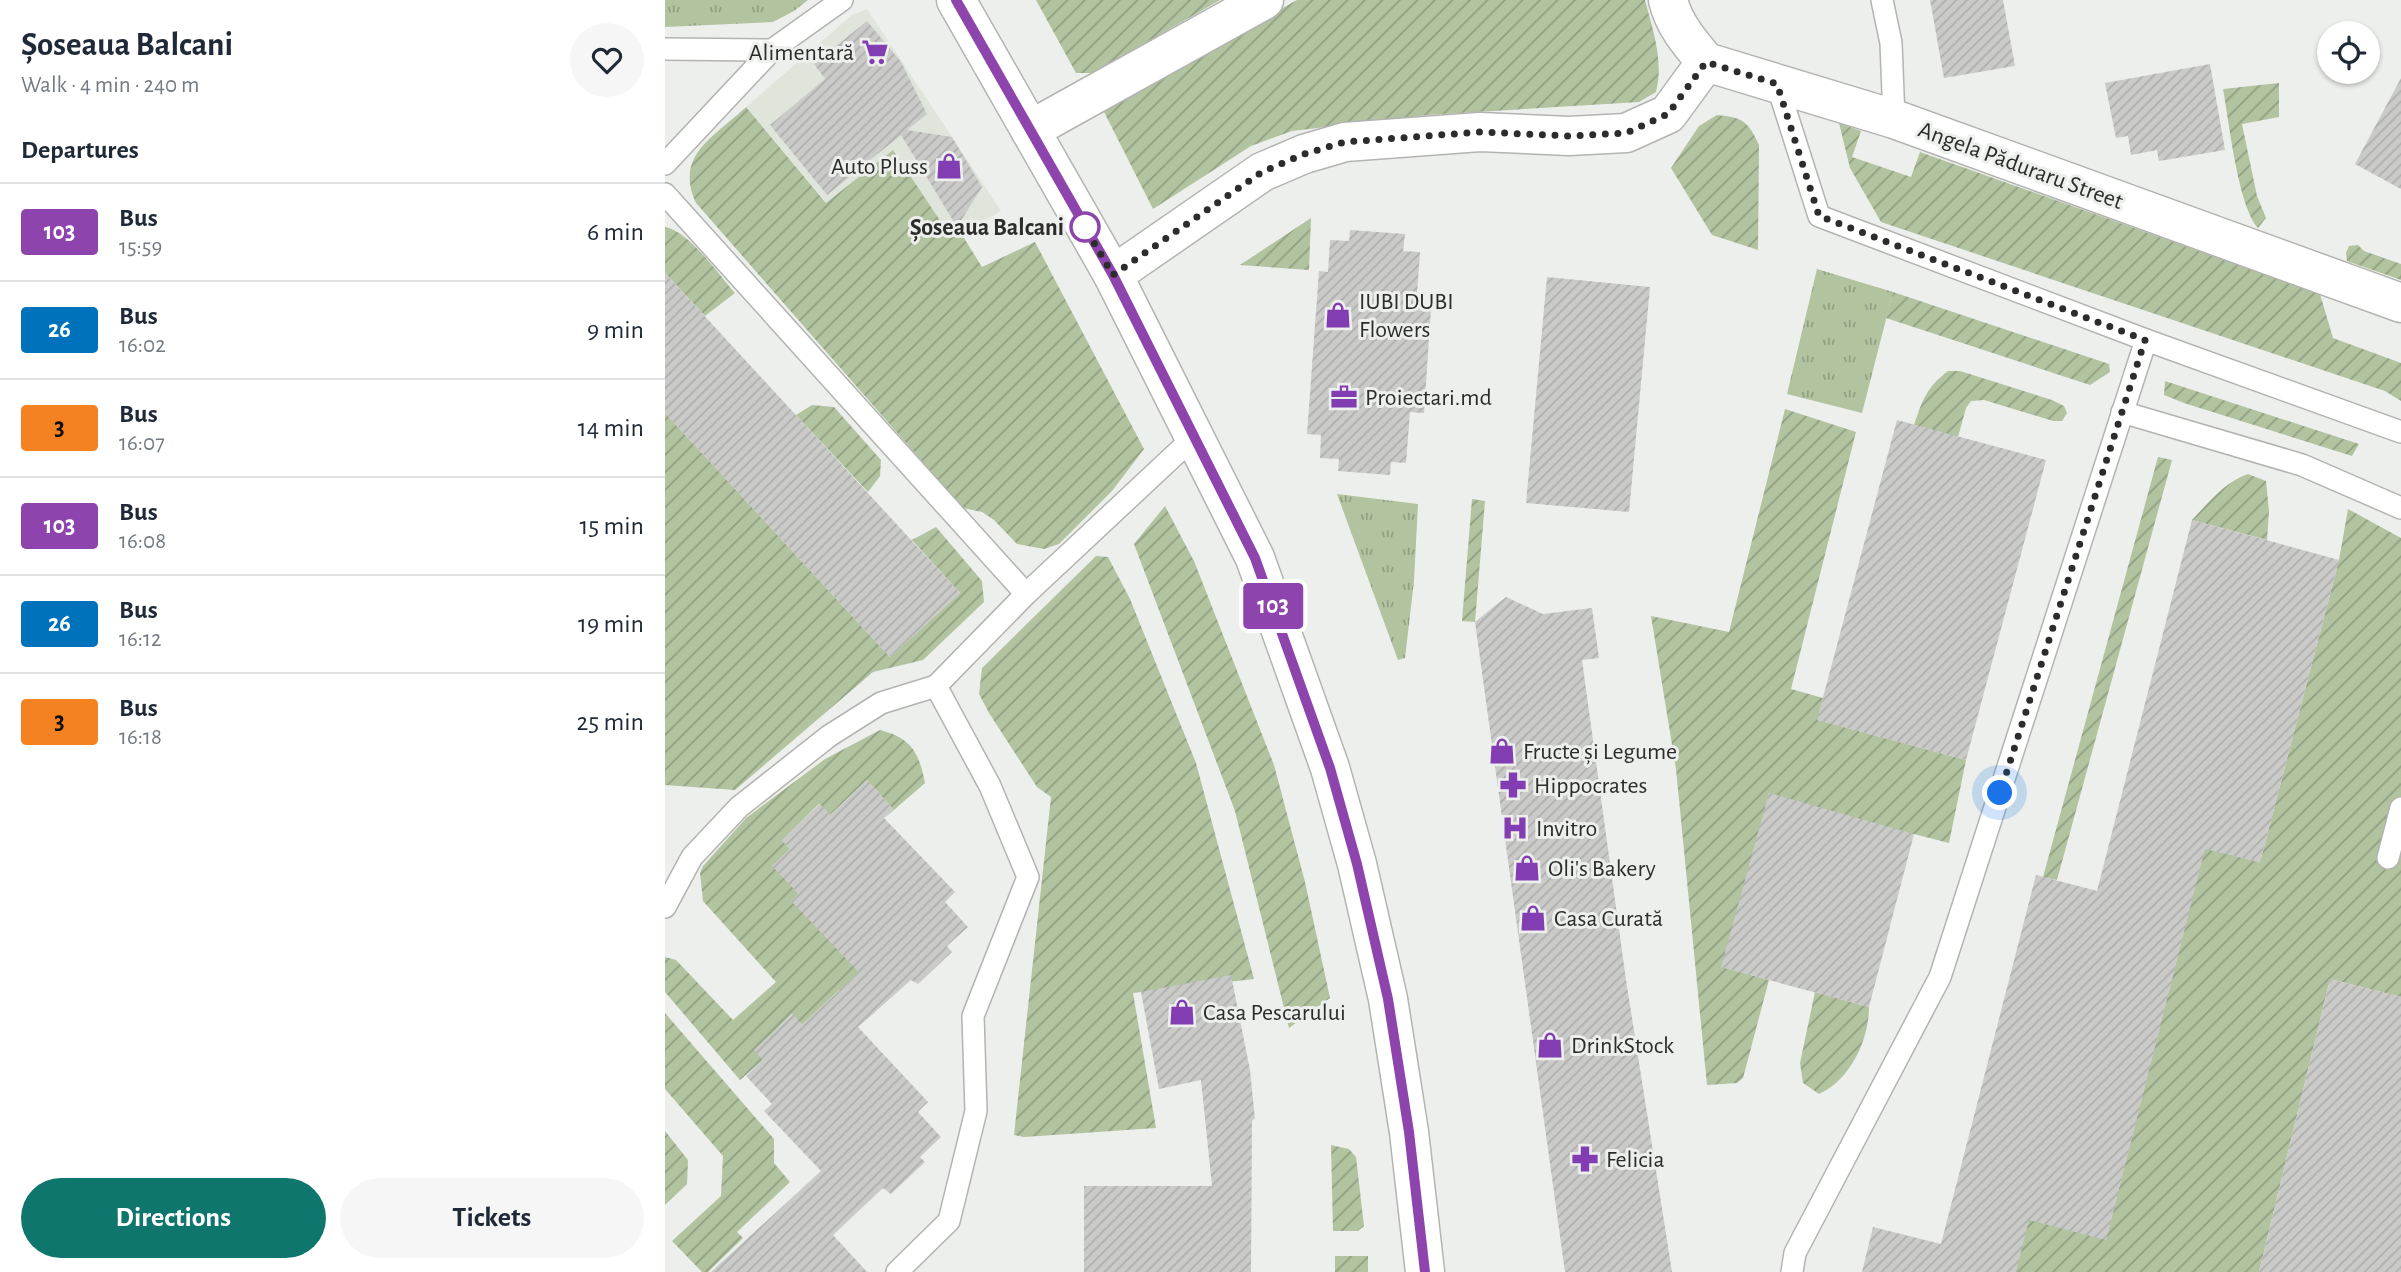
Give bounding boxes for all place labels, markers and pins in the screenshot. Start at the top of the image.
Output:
supermarket icon: Alimentară [860,37,890,67]
place label: Alimentară [749,41,854,65]
shop icon: Auto Pluss [934,151,964,181]
place label: Auto Pluss [831,155,928,179]
marker: Șoseaua Balcani [1070,212,1100,242]
place label: Șoseaua Balcani [910,216,1064,242]
place label: IUBI DUBI Flowers [1359,290,1454,342]
shop icon: IUBI DUBI Flowers [1323,300,1353,330]
office icon: Proiectari.md [1329,382,1359,412]
place label: Proiectari.md [1365,386,1492,410]
shop icon: Fructe și Legume [1487,736,1517,766]
place label: Fructe și Legume [1523,740,1677,765]
pharmacy icon: Hippocrates [1498,770,1528,800]
place label: Hippocrates [1534,774,1647,798]
hospital icon: Invitro [1500,813,1530,843]
place label: Invitro [1536,817,1597,841]
shop icon: Oli's Bakery [1512,853,1542,883]
place label: Oli's Bakery [1548,857,1656,881]
shop icon: Casa Curată [1518,903,1548,933]
place label: Casa Curată [1554,907,1663,931]
shop icon: Casa Pescarului [1167,997,1197,1027]
place label: Casa Pescarului [1203,1001,1346,1025]
shop icon: DrinkStock [1535,1030,1565,1060]
place label: DrinkStock [1571,1034,1674,1058]
pharmacy icon: Felicia [1570,1144,1600,1174]
place label: Felicia [1606,1148,1665,1172]

